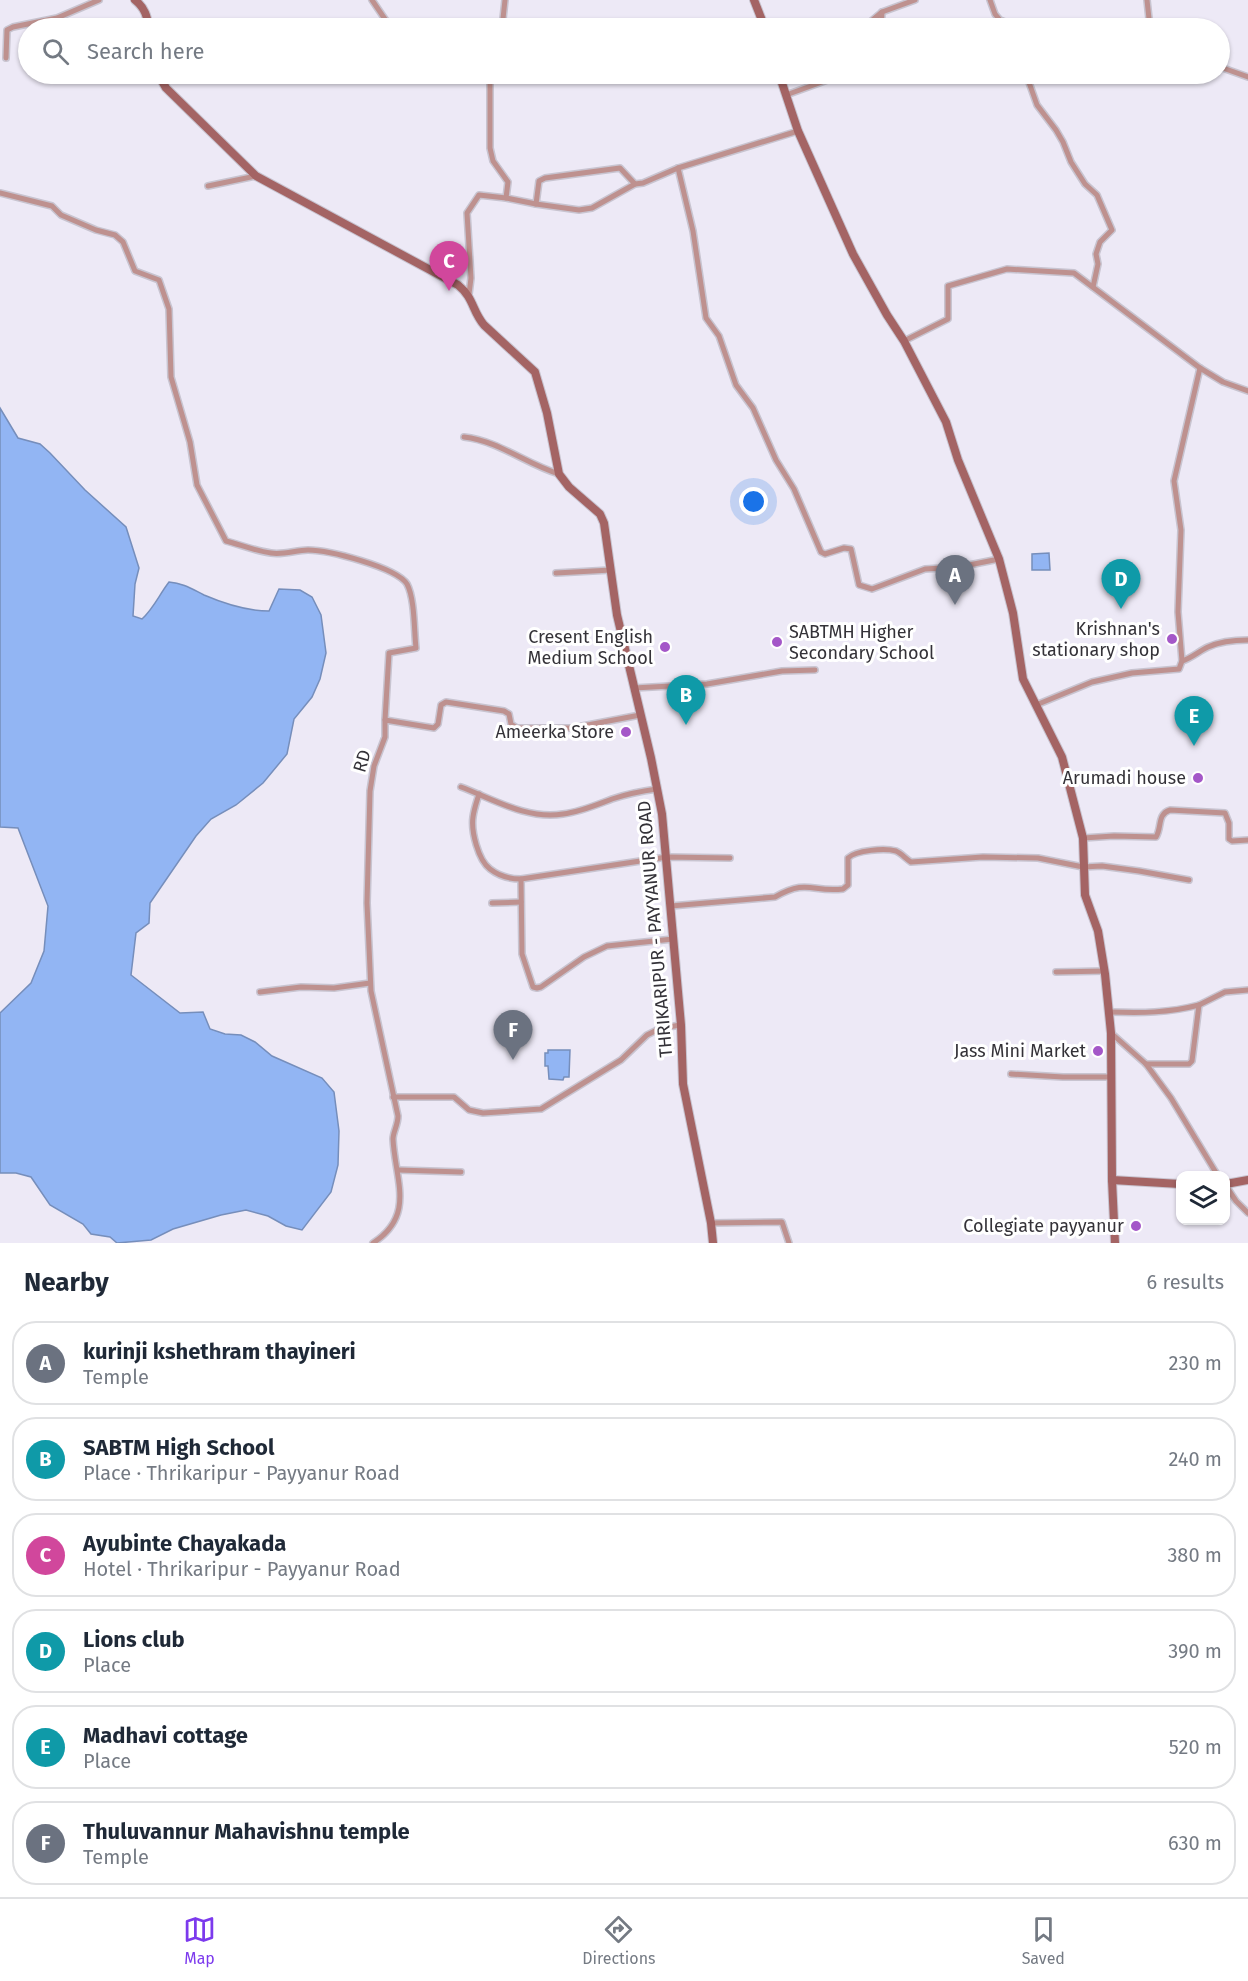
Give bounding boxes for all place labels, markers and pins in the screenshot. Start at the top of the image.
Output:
pin: C [430,242,468,291]
pin: A [936,556,974,605]
pin: D [1102,560,1140,609]
place label: Krishnan's stationary shop [1032,618,1160,661]
place label: SABTMH Higher Secondary School [789,621,934,664]
place label: Cresent English Medium School [527,626,653,669]
marker: Krishnan's stationary shop [1165,632,1179,646]
marker: SABTMH Higher Secondary School [770,635,784,649]
marker: Cresent English Medium School [658,640,672,654]
pin: B [666,676,706,725]
pin: E [1174,696,1214,746]
place label: Ameerka Store [495,721,614,743]
marker: Ameerka Store [619,725,633,739]
place label: Arumadi house [1063,767,1186,789]
marker: Arumadi house [1191,771,1205,785]
pin: F [494,1010,532,1060]
place label: Jass Mini Market [954,1040,1086,1062]
marker: Jass Mini Market [1091,1044,1105,1058]
place label: Collegiate payyanur [963,1215,1124,1237]
marker: Collegiate payyanur [1129,1219,1143,1233]

